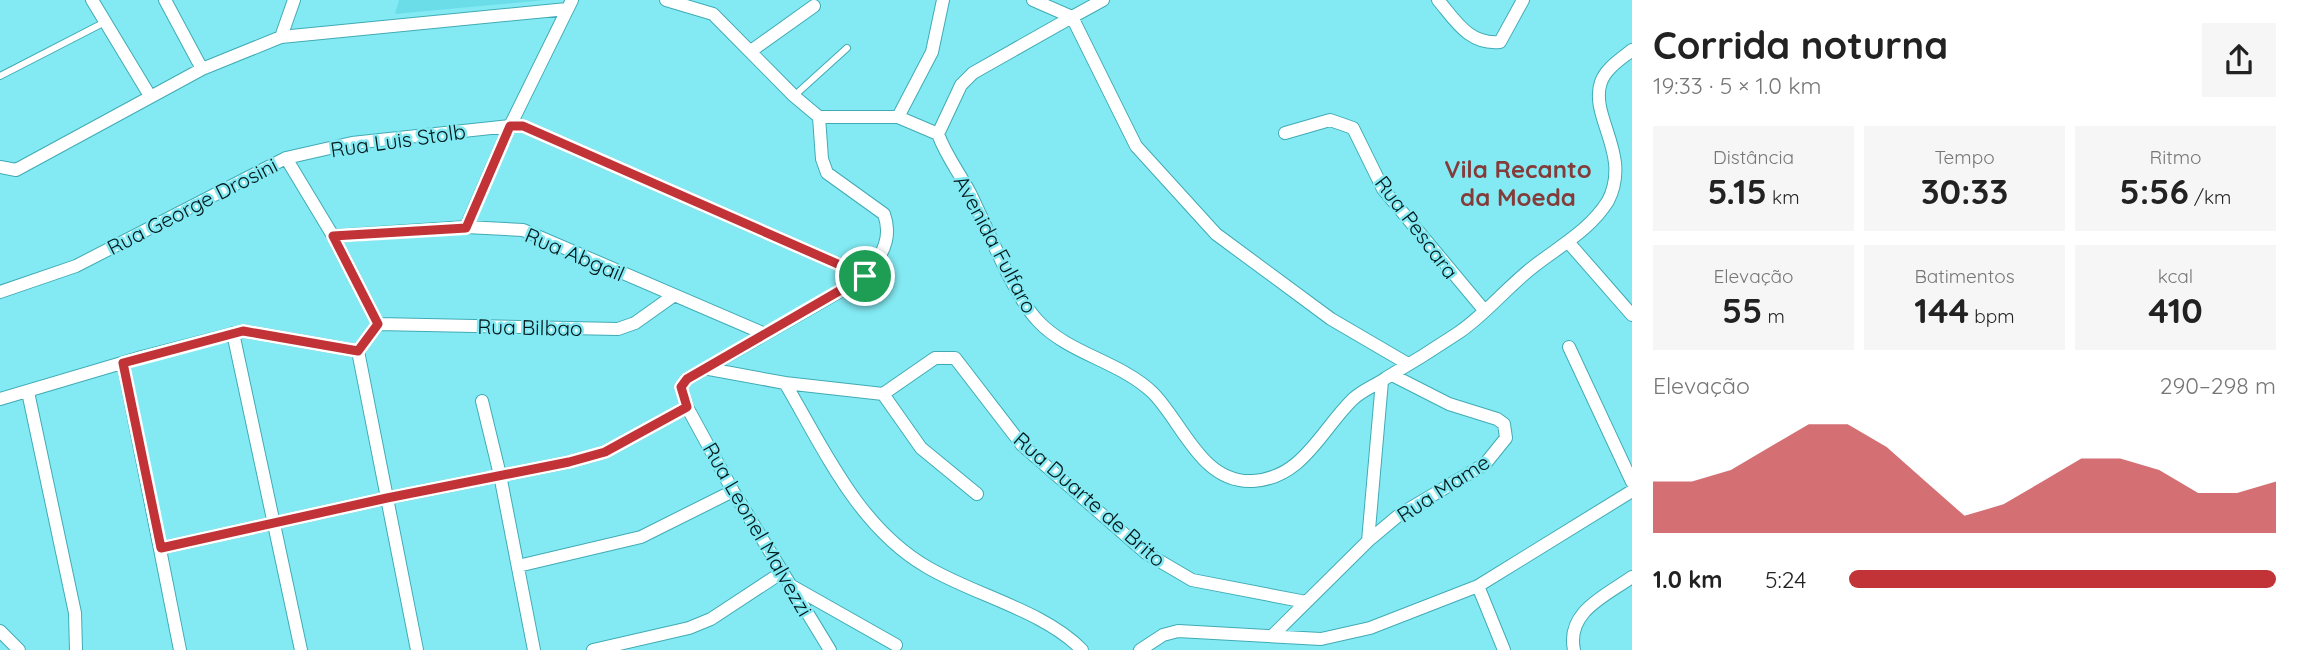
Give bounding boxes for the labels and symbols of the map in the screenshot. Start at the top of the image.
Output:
street label: Rua Luis Stolb [329,118,467,162]
street label: Rua George Drosini [102,152,282,260]
district label: Vila Recanto da Moeda [1444,154,1592,212]
street label: Rua Pescara [1370,170,1464,284]
street label: Avenida Fulfaro [949,171,1043,317]
street label: Rua Abgail [521,221,629,287]
pin [835,246,895,306]
street label: Rua Bilbao [477,313,583,341]
street label: Rua Duarte de Brito [1009,426,1171,572]
street label: Rua Leonel Malvezzi [698,437,818,621]
street label: Rua Mame [1392,448,1494,528]

